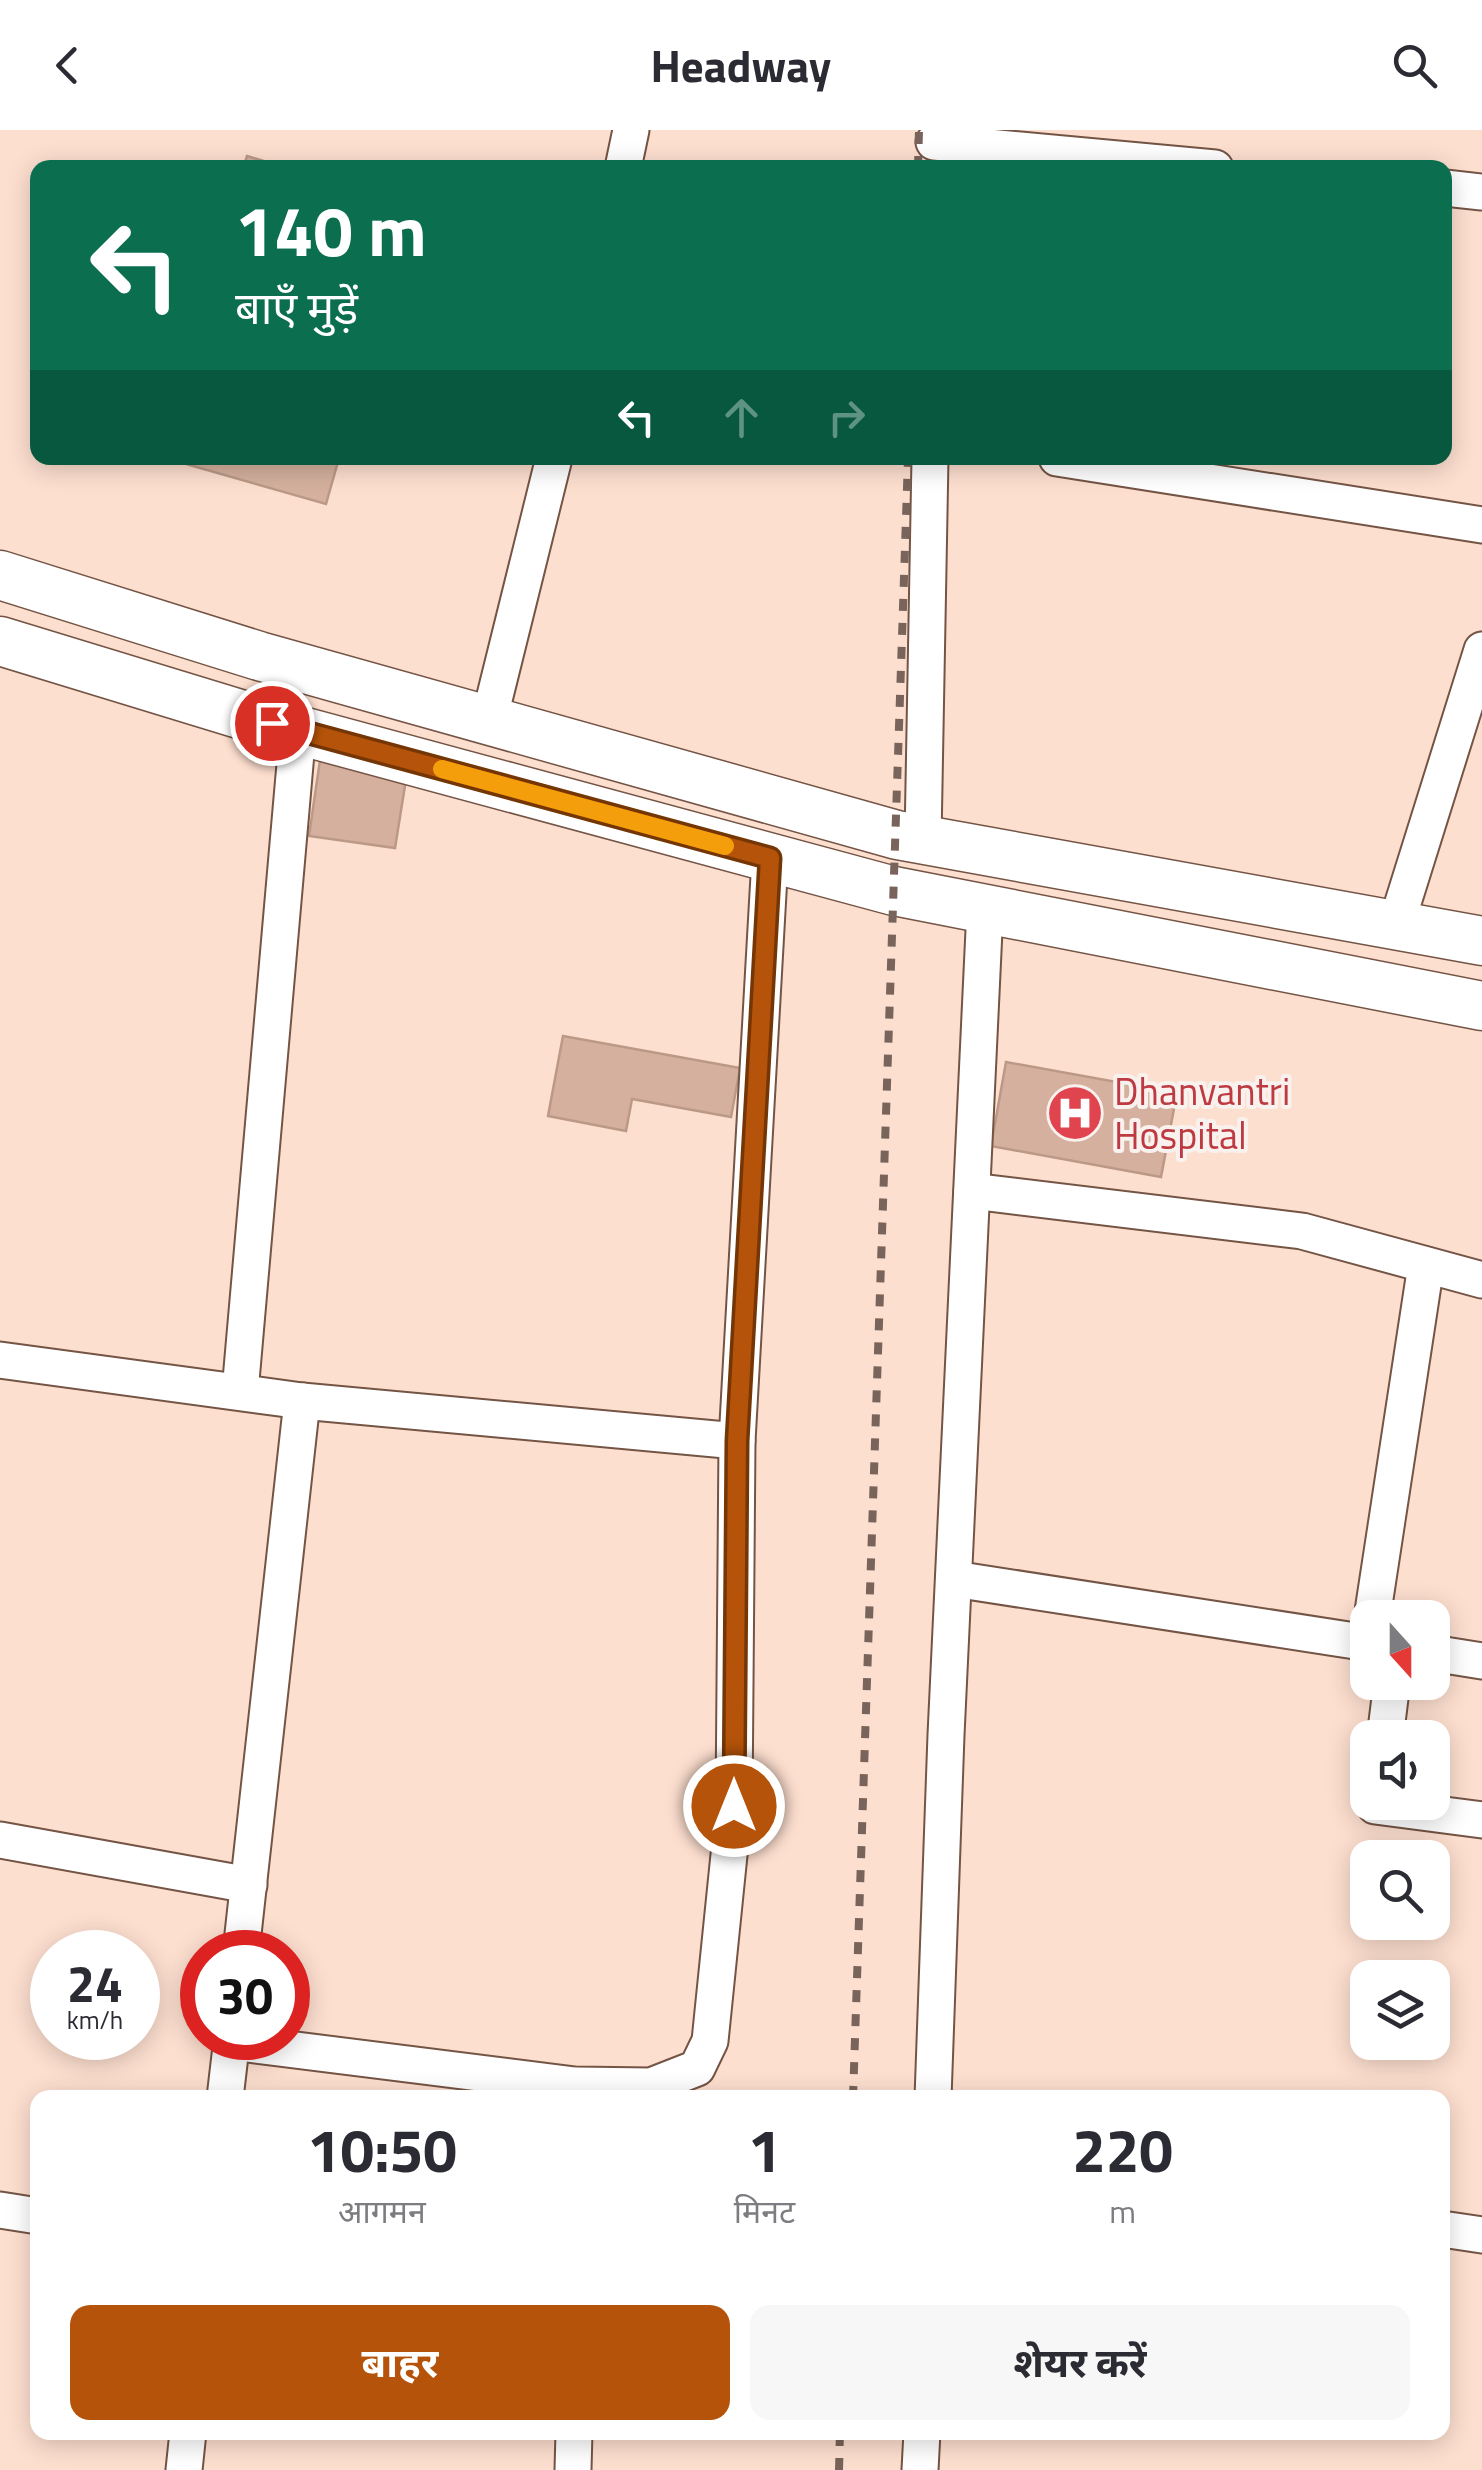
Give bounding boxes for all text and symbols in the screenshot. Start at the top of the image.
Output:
text: Headway [651,31,831,99]
icon: back [40,38,95,93]
icon: search [1387,38,1442,93]
text: 140 m [235,177,427,283]
icon: left [70,200,200,330]
text: बाएँ मुड़ें [235,273,358,341]
icon: left [609,390,664,445]
icon: ahead [714,390,769,445]
icon: right [819,390,874,445]
pin [230,681,315,766]
icon: arrive [245,696,300,751]
place label: Dhanvantri Hospital [1114,1062,1290,1164]
hospital icon: Dhanvantri Hospital [1045,1083,1105,1143]
north arrow [1350,1600,1450,1700]
map controls [1350,1600,1450,2060]
button: sound [1350,1720,1450,1820]
position arrow [682,1754,786,1858]
button: search [1350,1840,1450,1940]
speed limit sign: 30 [180,1930,310,2060]
text: 24 [67,1945,123,2021]
button: layers [1350,1960,1450,2060]
text: km/h [67,2001,123,2039]
text: 10:50 [307,2104,457,2195]
text: 1 [748,2104,781,2195]
text: 220 [1072,2104,1173,2195]
text: आगमन [338,2187,426,2235]
text: मिनट [734,2187,795,2235]
text: m [1109,2187,1136,2235]
button: बाहर [70,2305,730,2420]
button: शेयर करें [750,2305,1410,2420]

